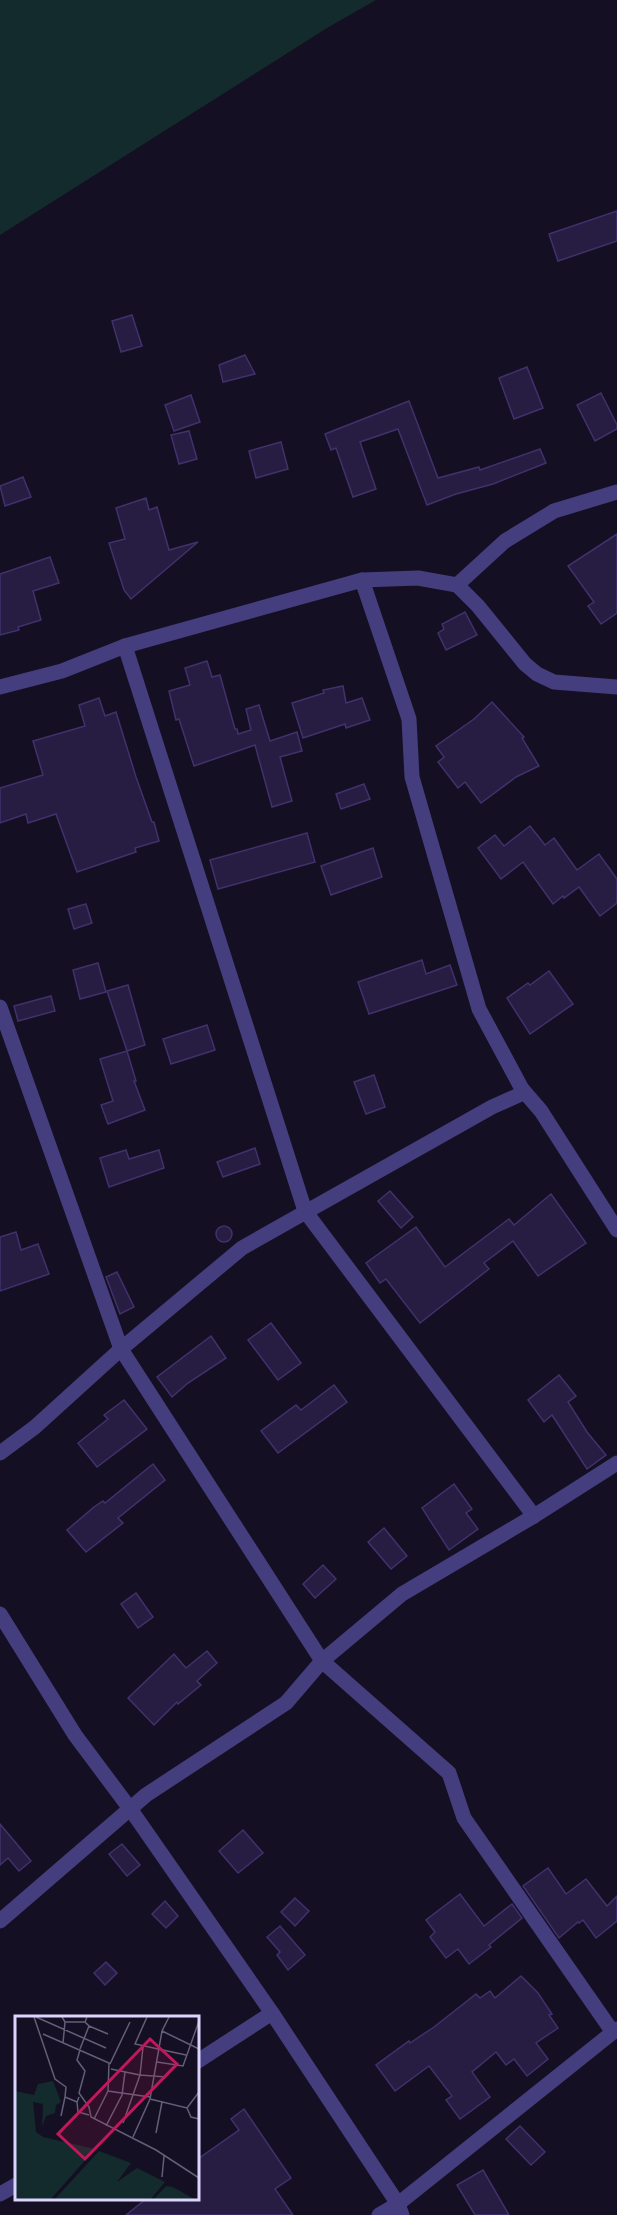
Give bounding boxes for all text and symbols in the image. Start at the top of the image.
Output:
inset map [15,2016,200,2200]

